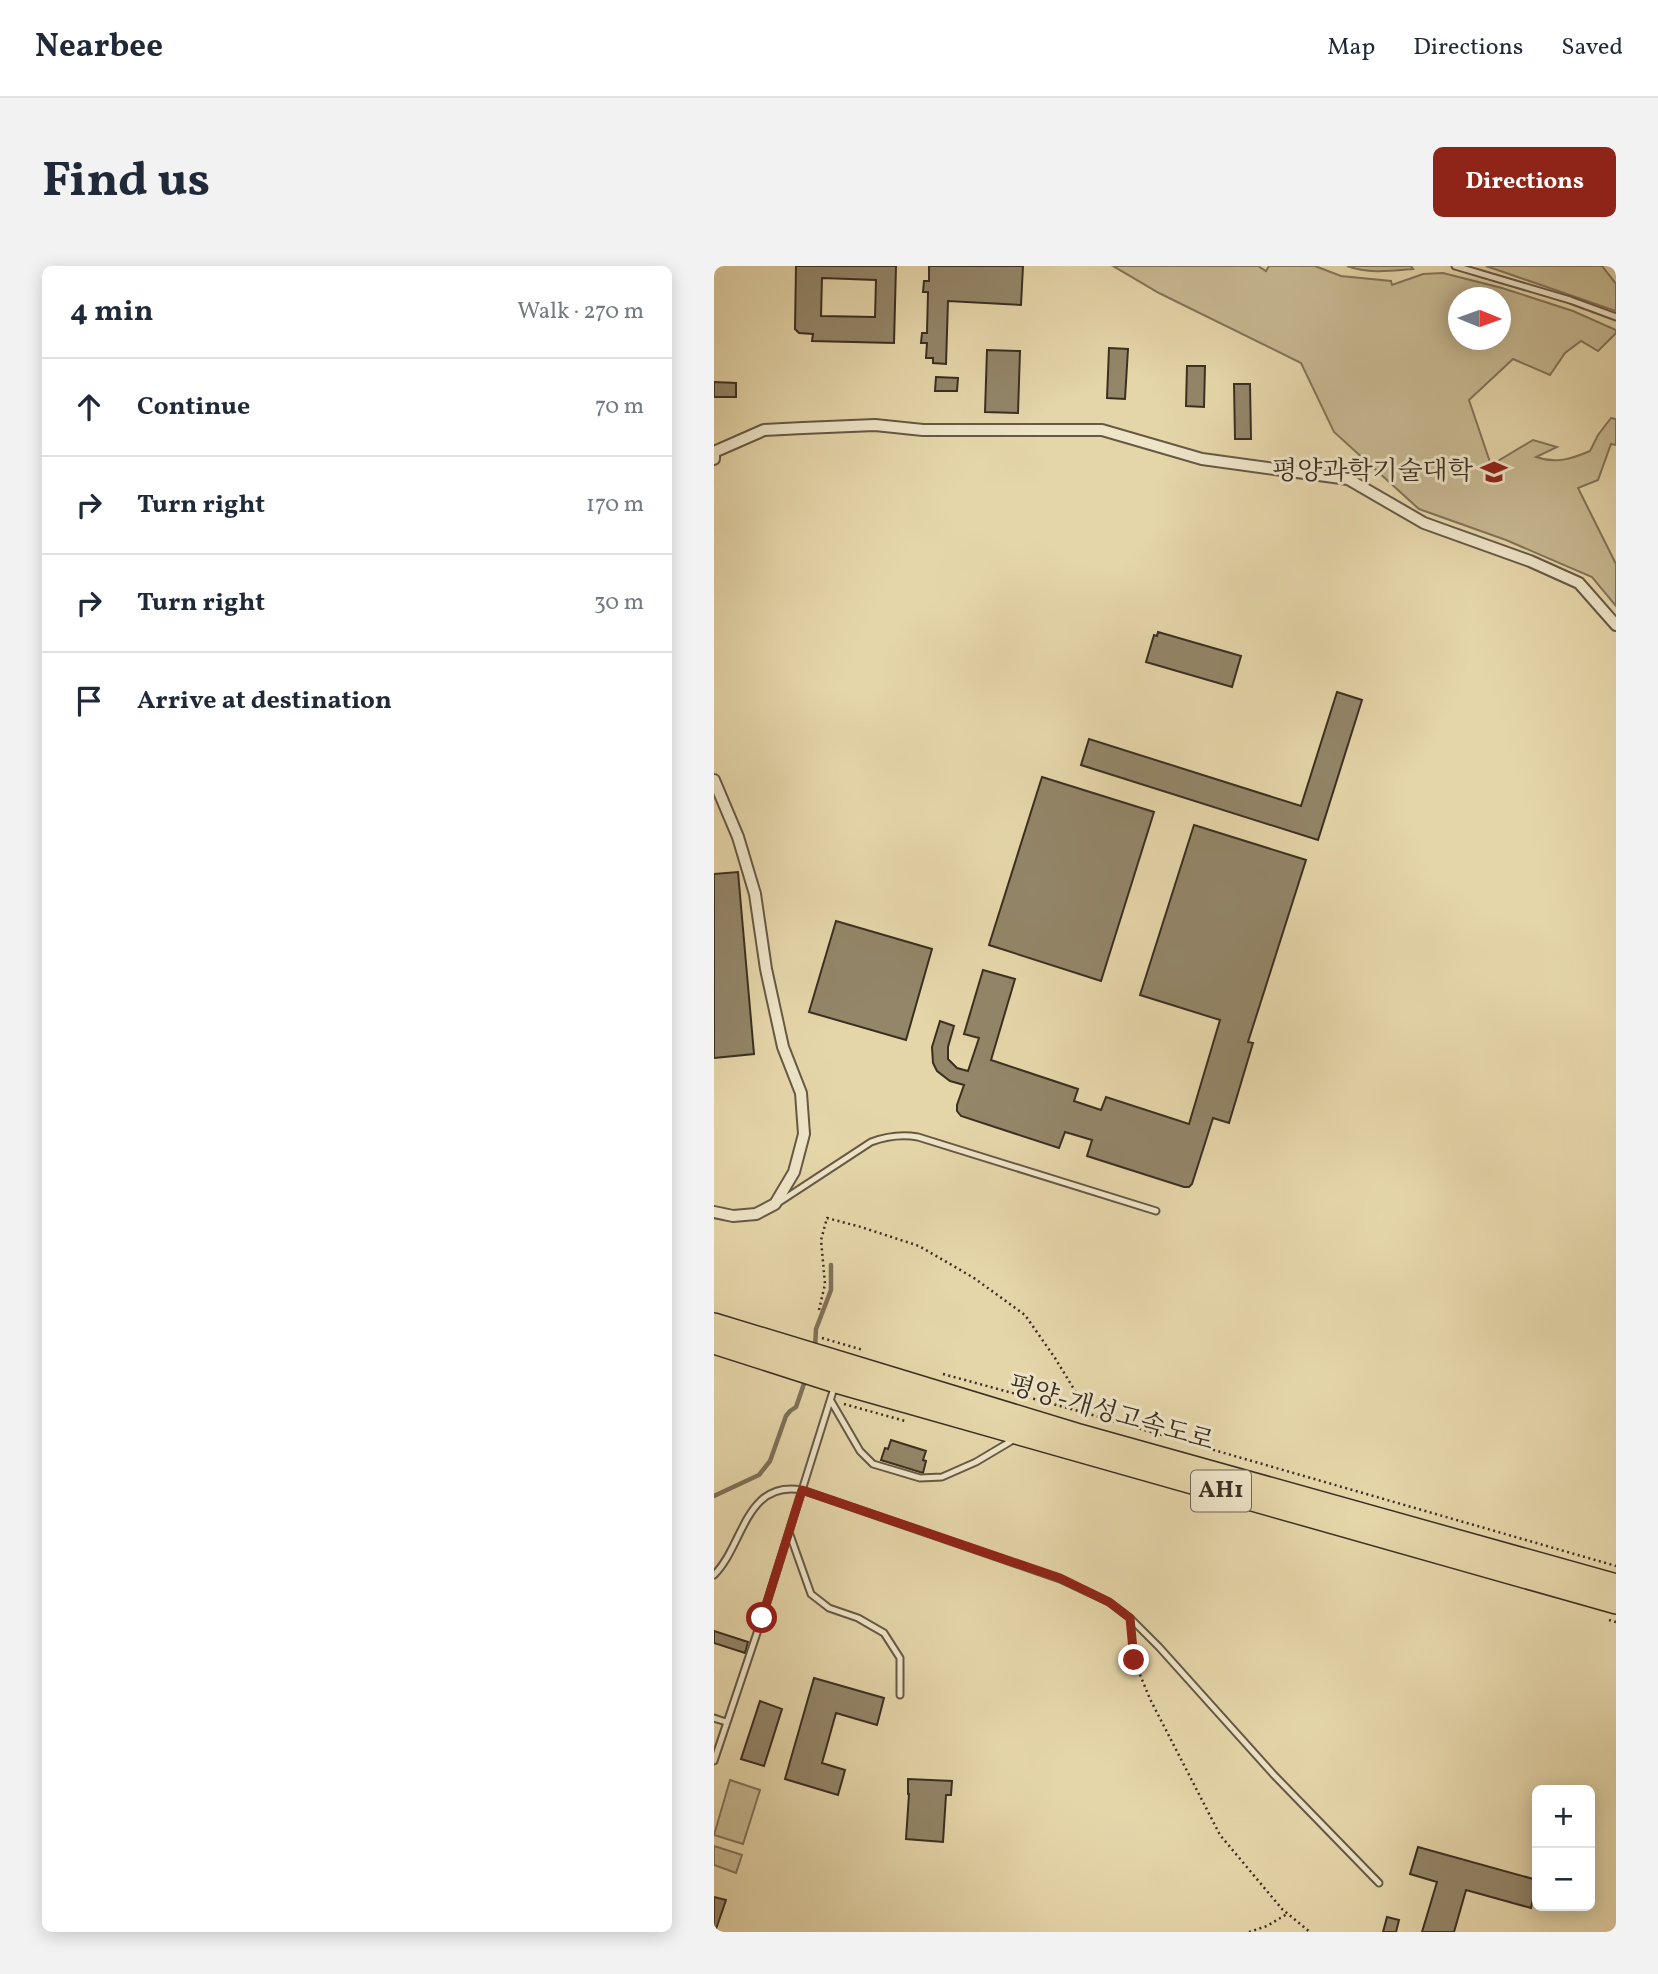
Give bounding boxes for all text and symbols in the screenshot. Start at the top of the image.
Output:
text: Nearbee [35,25,163,71]
text: Map [1327,31,1375,65]
text: Directions [1413,31,1523,65]
text: Saved [1561,31,1623,65]
button: Directions [1433,147,1616,217]
text: Find us [42,148,210,217]
north arrow [1448,287,1511,350]
text: 4 min [70,291,154,333]
text: Walk · 270 m [517,296,644,328]
icon: ahead [70,388,108,426]
text: Continue [137,389,250,425]
text: 70 m [595,391,644,423]
place label: 평양과학기술대학 [1272,454,1474,490]
school or university icon: 평양과학기술대학 [1479,457,1509,487]
icon: right [70,486,108,524]
text: Turn right [137,487,265,523]
text: 170 m [586,489,644,521]
icon: right [70,584,108,622]
text: Turn right [137,585,265,621]
text: 30 m [594,587,644,619]
icon: arrive [70,682,108,720]
text: Arrive at destination [137,683,392,719]
street label: 평양-개성고속도로 [1004,1368,1218,1460]
road number: AH1 [1191,1470,1251,1512]
route start [746,1602,777,1633]
route end [1118,1644,1149,1675]
map controls [1532,1785,1595,1911]
button: + [1532,1785,1595,1848]
button: − [1532,1848,1595,1911]

